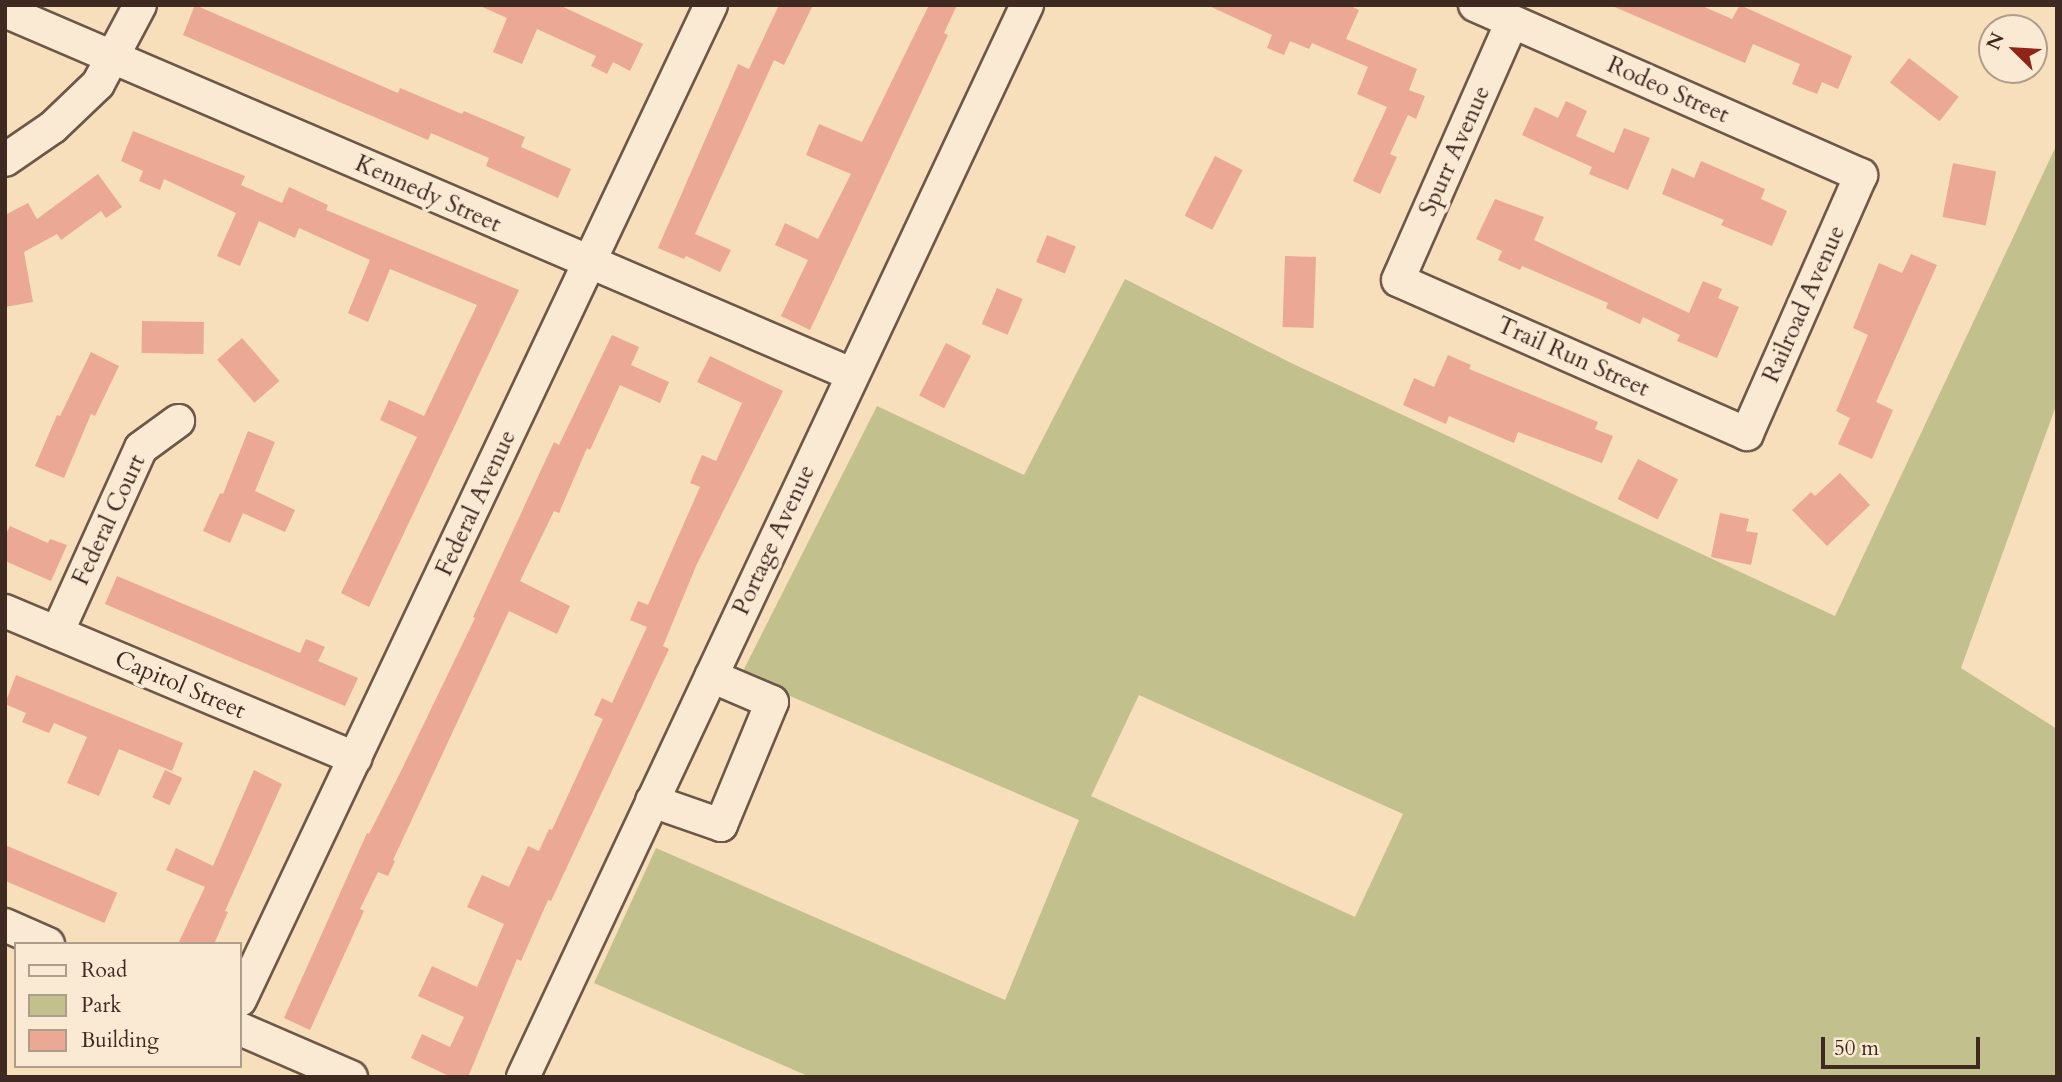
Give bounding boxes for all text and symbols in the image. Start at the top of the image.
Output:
north arrow [1978,14,2048,84]
text: N [1980,28,2011,54]
street label: Rodeo Street [1603,50,1733,130]
street label: Spurr Avenue [1413,81,1497,221]
street label: Kennedy Street [351,149,505,239]
street label: Railroad Avenue [1756,221,1852,387]
street label: Trail Run Street [1492,311,1654,403]
street label: Federal Avenue [430,425,522,581]
street label: Federal Court [66,450,152,590]
street label: Portage Avenue [727,460,821,620]
street label: Capitol Street [110,645,250,725]
legend [14,942,242,1068]
text: Road [81,956,127,985]
text: Park [81,991,121,1020]
scale bar [1824,1023,1983,1066]
text: Building [81,1026,159,1055]
text: 50 m [1834,1034,1879,1063]

